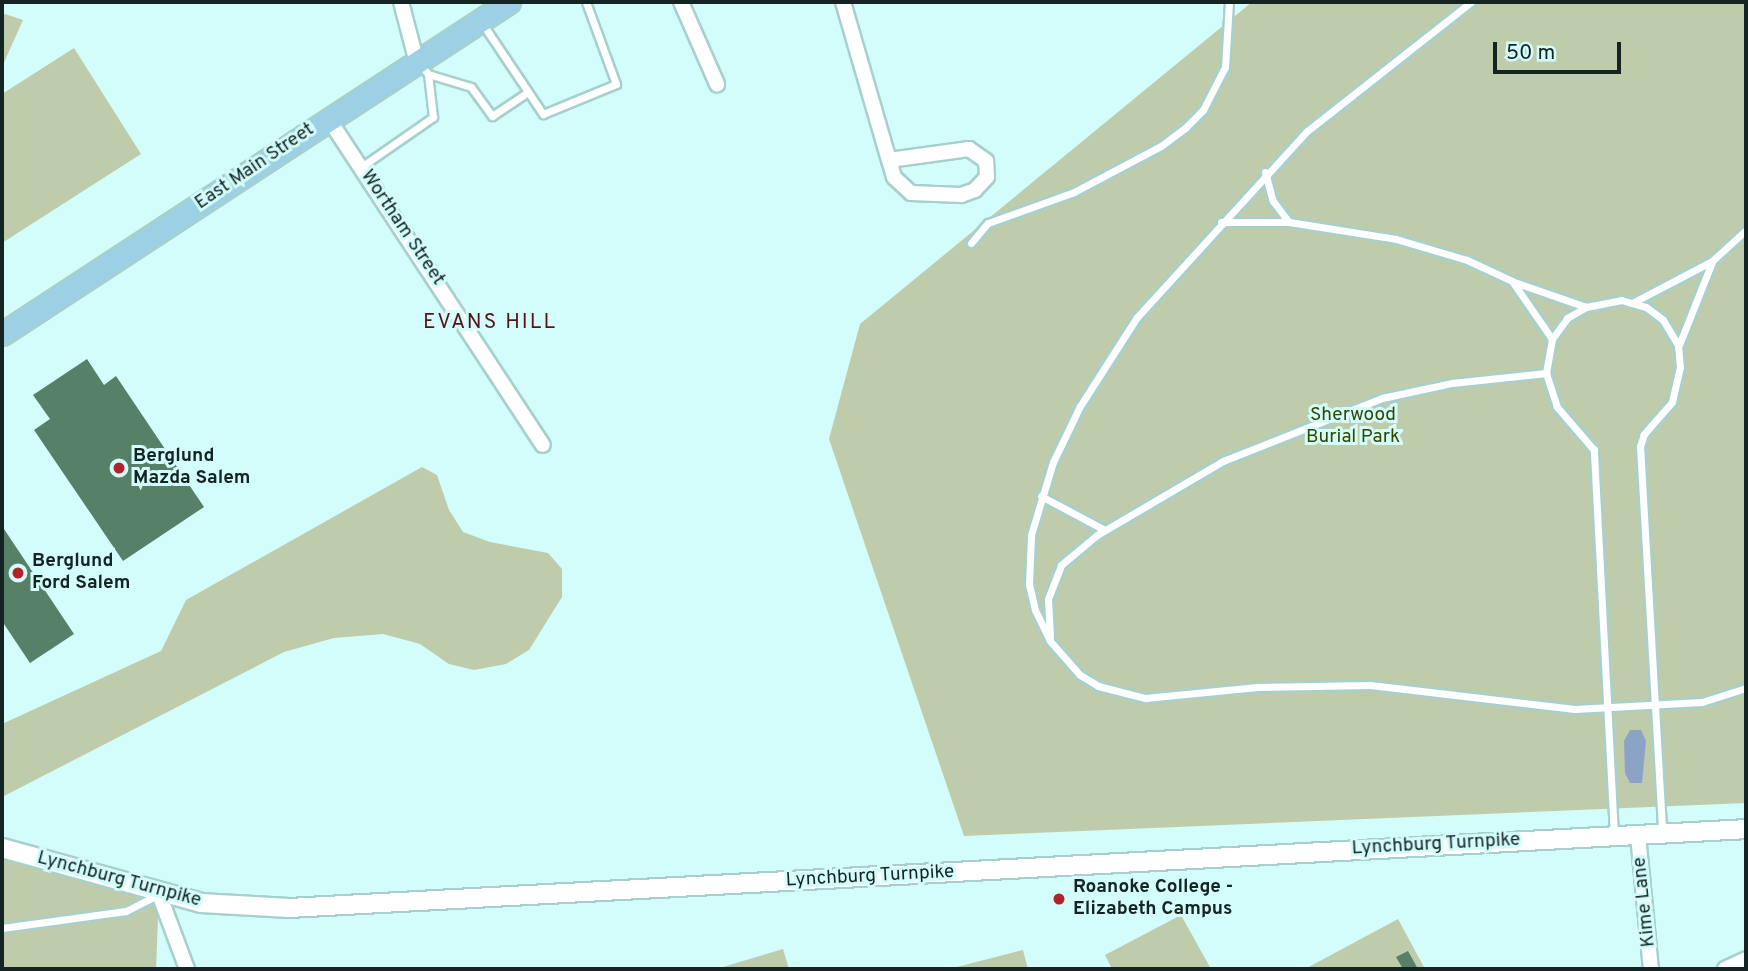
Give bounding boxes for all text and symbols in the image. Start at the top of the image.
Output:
scale bar [1496,28,1624,72]
text: 50 m [1506,40,1555,67]
street label: East Main Street [191,119,319,215]
street label: Wortham Street [355,166,449,290]
district label: EVANS HILL [424,310,556,336]
park label: Sherwood Burial Park [1306,405,1400,449]
place label: Berglund Mazda Salem [133,446,250,490]
marker: Berglund Mazda Salem [111,460,127,476]
place label: Berglund Ford Salem [32,551,130,595]
marker: Berglund Ford Salem [10,565,26,581]
street label: Lynchburg Turnpike [1351,829,1521,861]
street label: Lynchburg Turnpike [34,847,204,913]
street label: Kime Lane [1629,856,1661,948]
street label: Lynchburg Turnpike [785,861,955,893]
place label: Roanoke College - Elizabeth Campus [1073,877,1233,921]
marker: Roanoke College - Elizabeth Campus [1051,891,1067,907]

